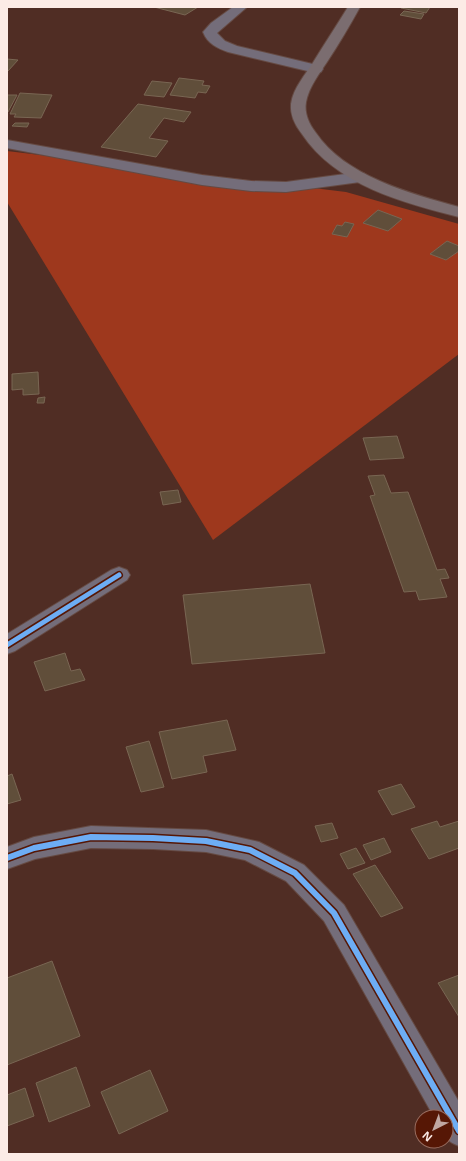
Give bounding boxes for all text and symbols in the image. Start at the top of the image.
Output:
north arrow [414,1109,454,1149]
text: N [419,1128,435,1145]

